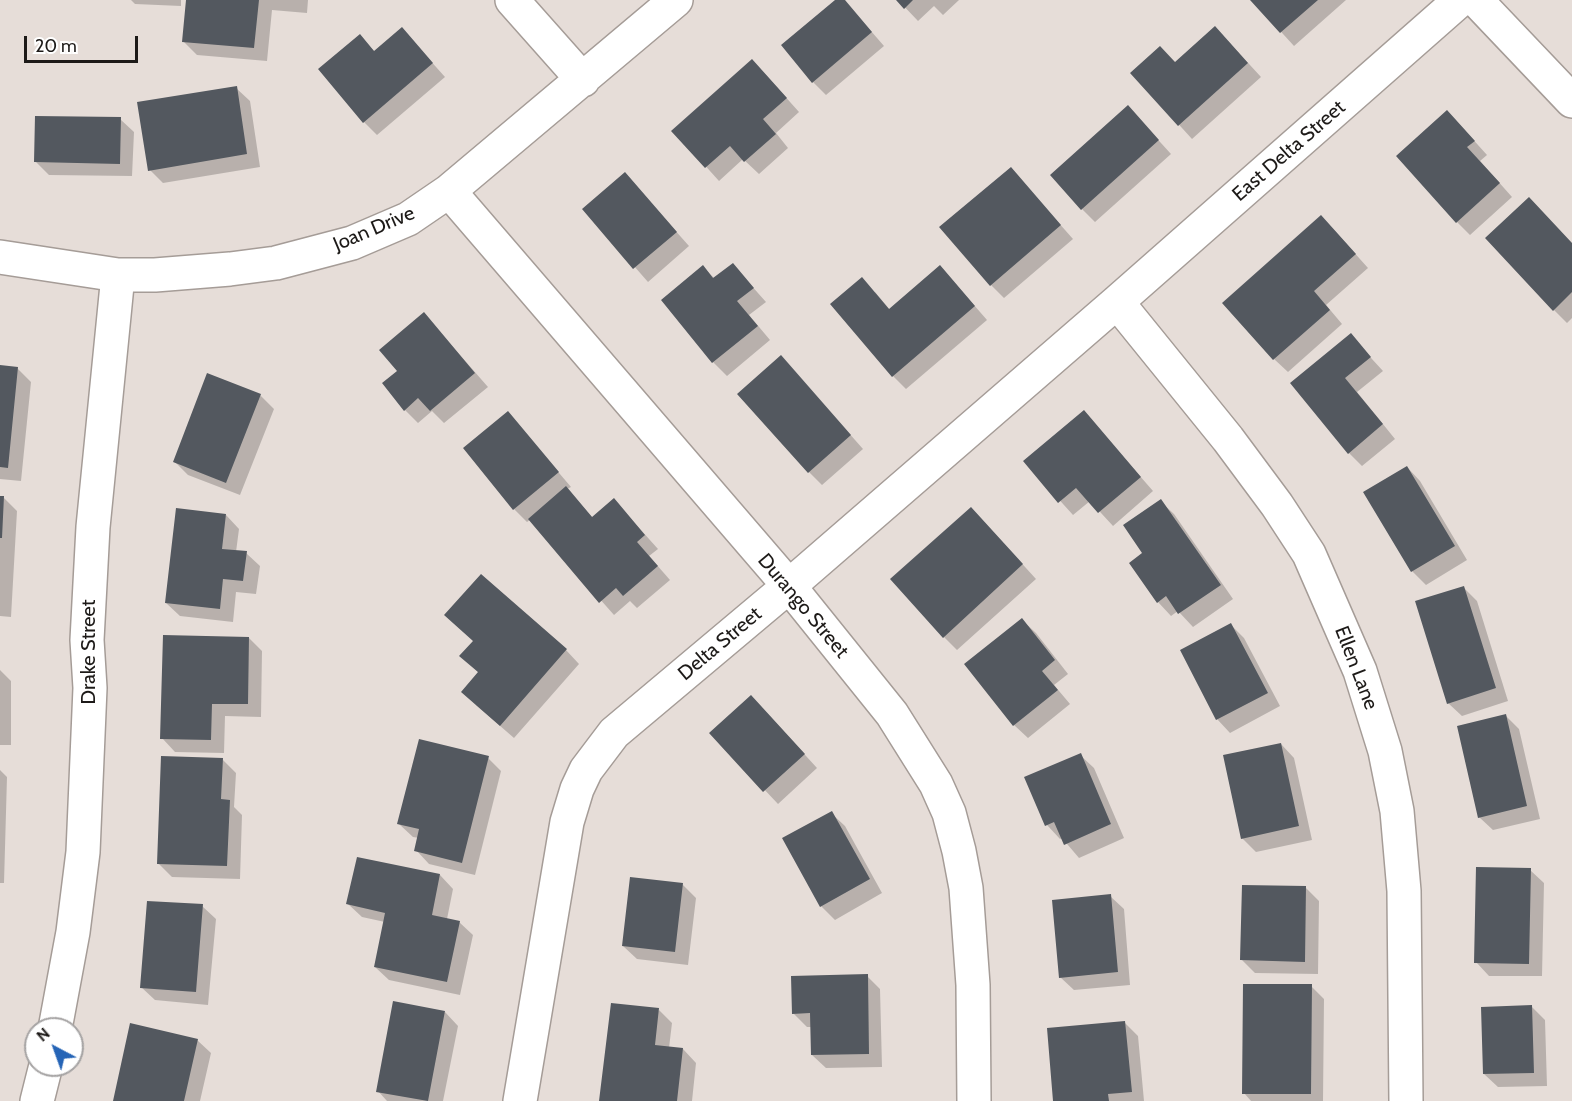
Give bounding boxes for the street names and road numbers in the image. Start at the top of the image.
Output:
street label: East Delta Street [1228,95,1350,207]
street label: Joan Drive [330,201,418,257]
street label: Durango Street [752,549,854,663]
street label: Drake Street [77,600,101,704]
street label: Delta Street [673,602,767,686]
street label: Ellen Lane [1329,623,1383,713]

